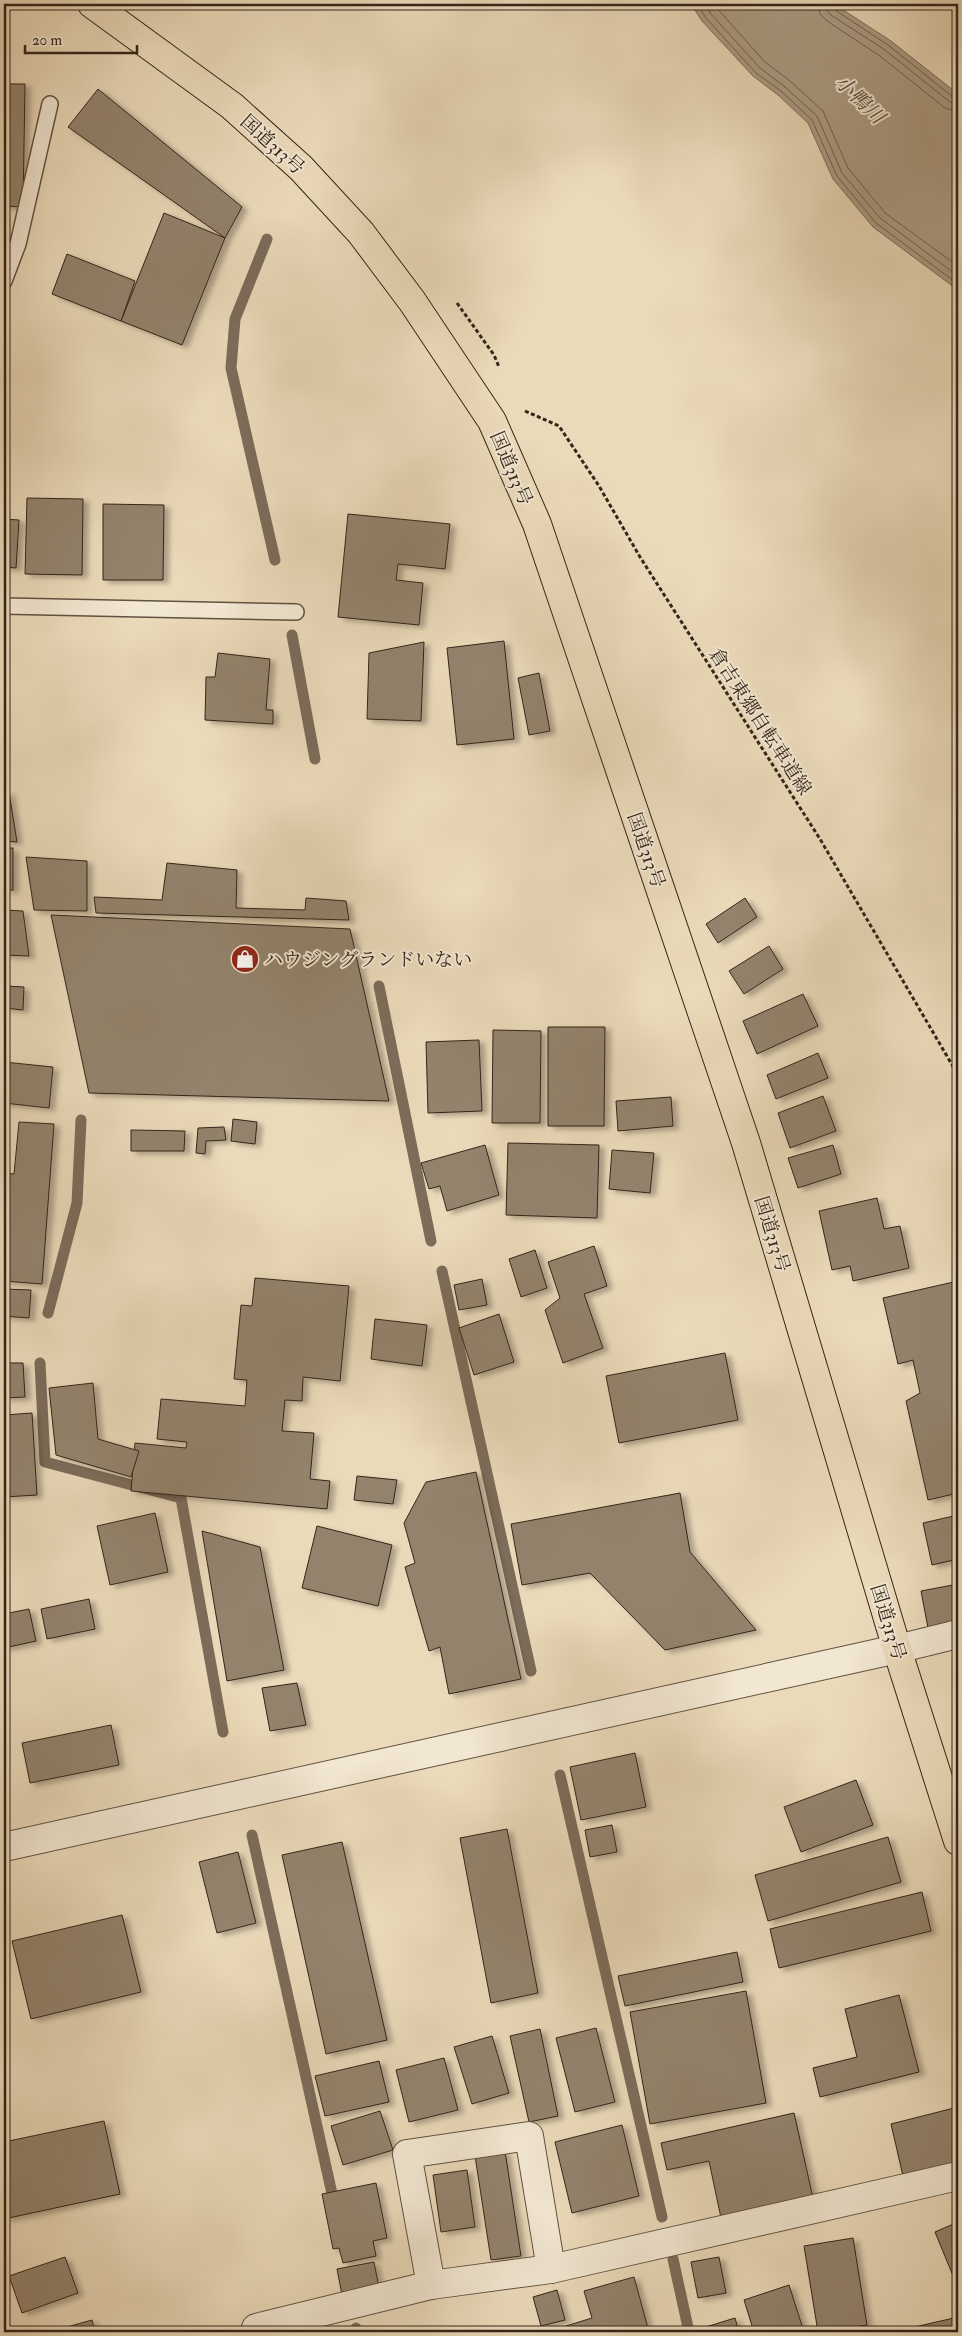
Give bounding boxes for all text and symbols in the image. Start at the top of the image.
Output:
scale bar [25,22,138,54]
text: 20 m [32,31,62,50]
water label: 小鴨川 [829,70,891,131]
street label: 国道313号 [235,110,309,180]
street label: 国道313号 [485,428,537,509]
street label: 倉吉東郷自転車道線 [704,643,817,800]
street label: 国道313号 [622,809,670,891]
shop icon: ハウジングランドいない [230,944,260,974]
place label: ハウジングランドいない [264,948,472,972]
street label: 国道313号 [749,1193,795,1275]
street label: 国道313号 [865,1581,911,1663]

